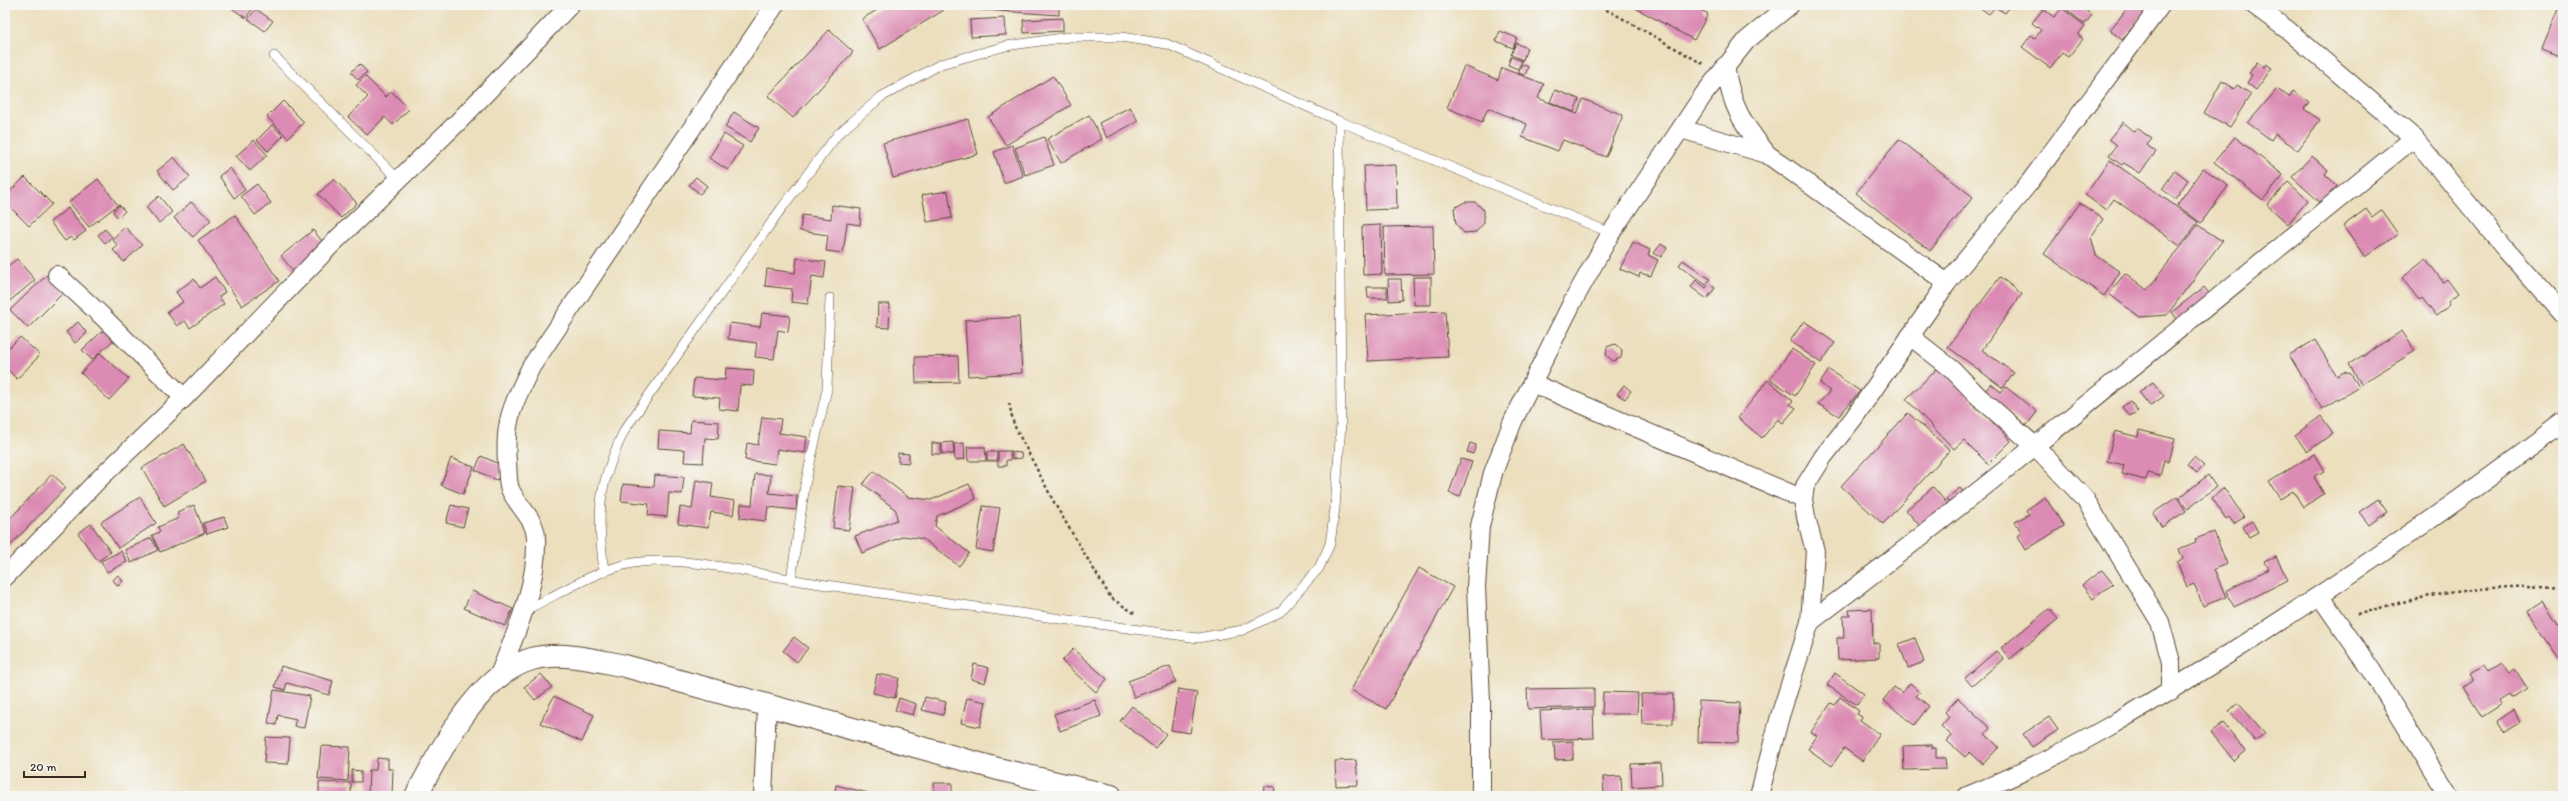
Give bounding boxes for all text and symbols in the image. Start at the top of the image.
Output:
scale bar [24,753,85,779]
text: 20 m [30,760,57,774]

